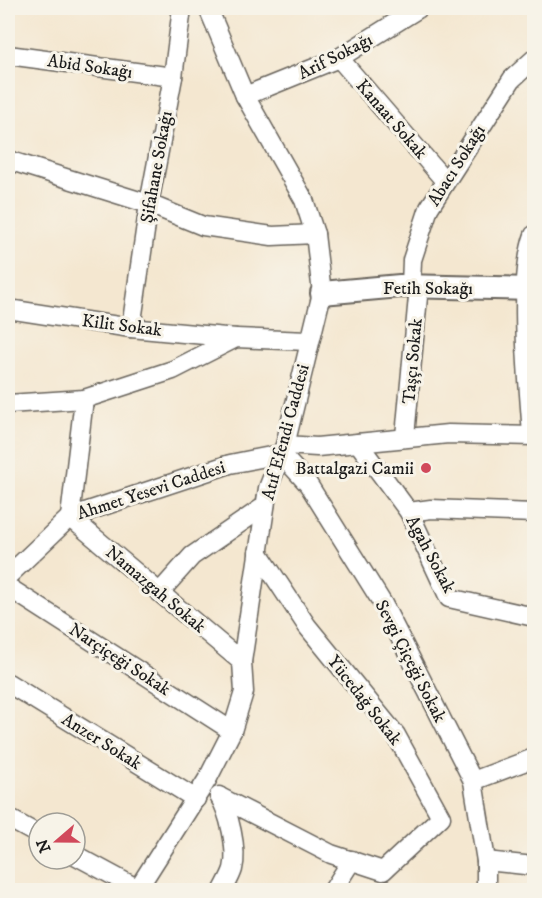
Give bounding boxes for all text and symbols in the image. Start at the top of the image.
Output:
street label: Arif Sokağı [295,29,376,85]
street label: Abid Sokağı [46,50,134,84]
street label: Kanaat Sokak [351,75,432,164]
street label: Şifahane Sokağı [136,109,178,225]
street label: Abacı Sokağı [423,121,491,210]
street label: Fetih Sokağı [383,278,473,300]
street label: Kilit Sokak [81,310,163,342]
street label: Taşçı Sokak [398,317,428,405]
street label: Atıf Efendi Caddesi [257,362,315,503]
street label: Ahmet Yesevi Caddesi [74,457,228,525]
place label: Battalgazi Camii [295,458,414,480]
marker: Battalgazi Camii [419,461,433,475]
street label: Agah Sokak [400,512,460,597]
street label: Namazgah Sokak [101,541,210,638]
street label: Sevgi Çiçeği Sokak [370,596,451,727]
street label: Narçiçeği Sokak [64,619,175,701]
street label: Yücedağ Sokak [322,651,406,750]
street label: Anzer Sokak [57,709,146,775]
north arrow [27,811,87,871]
text: N [32,836,55,855]

